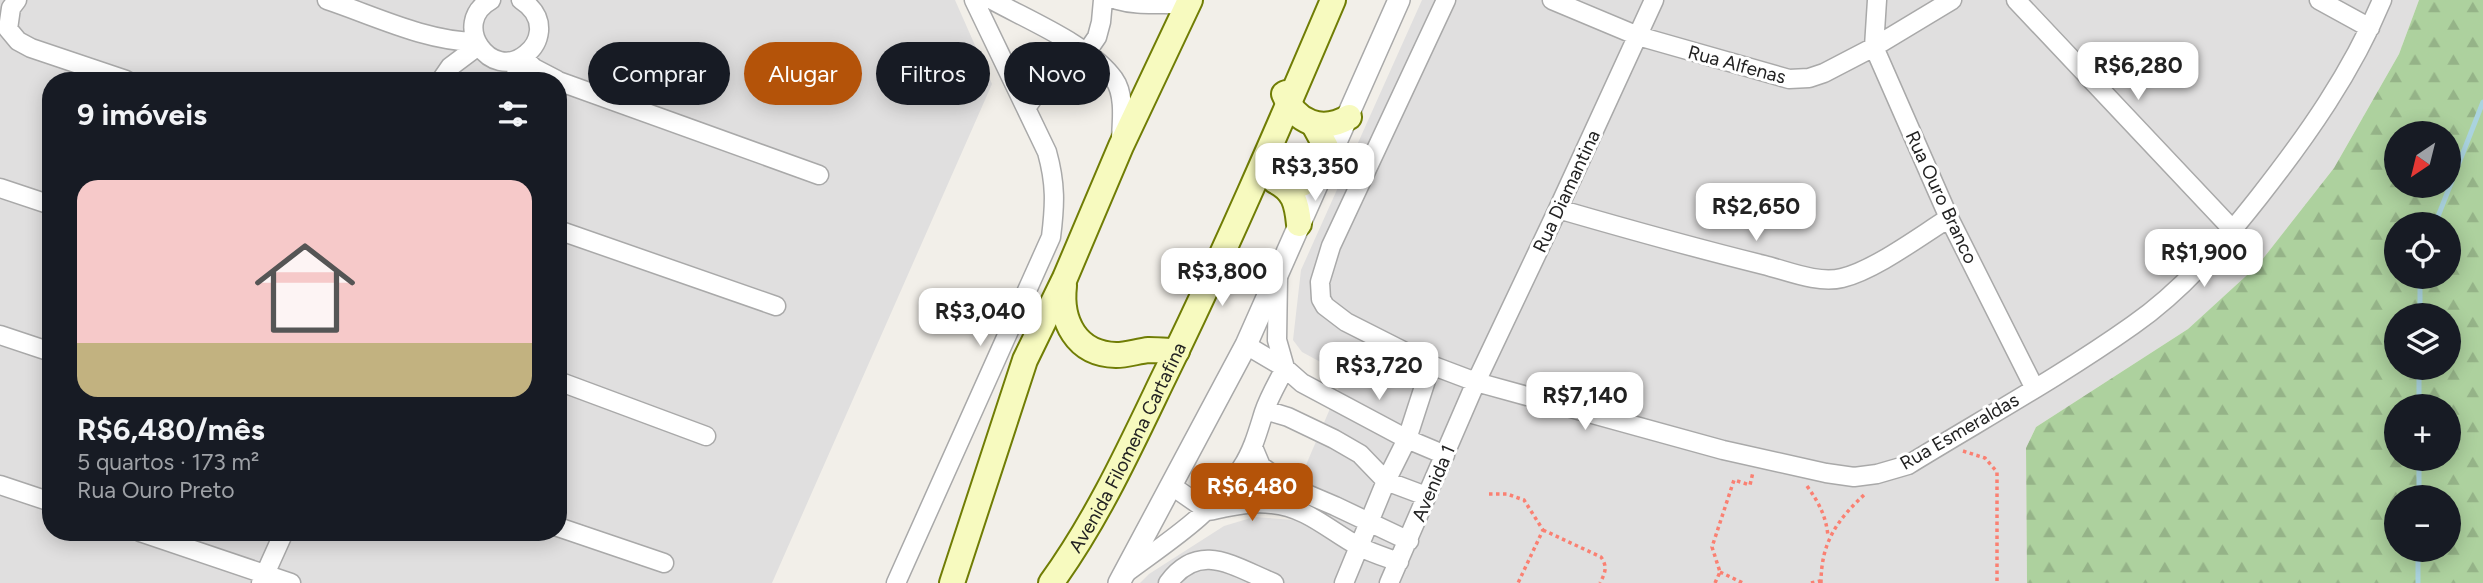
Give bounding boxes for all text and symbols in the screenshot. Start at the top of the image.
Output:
street label: Rua Alfenas [1685,40,1788,89]
chip: Comprar [588,42,730,105]
chip: Alugar [744,42,862,105]
chip: Filtros [876,42,990,105]
chip: Novo [1004,42,1110,105]
pin: R$6,280 [2073,42,2203,102]
text: R$6,280 [2093,51,2183,79]
icon: filters [494,95,532,133]
text: 9 imóveis [77,96,207,133]
north arrow [2384,121,2460,198]
map controls [2384,121,2461,562]
street label: Rua Diamantina [1528,126,1605,256]
street label: Rua Ouro Branco [1901,127,1982,267]
pin: R$3,350 [1250,144,1380,203]
text: R$3,350 [1271,152,1359,180]
pin: R$2,650 [1691,184,1821,243]
text: R$2,650 [1712,192,1800,220]
button: locate [2384,212,2461,289]
icon: home [242,225,368,351]
pin: R$1,900 [2139,230,2269,289]
text: R$1,900 [2161,238,2247,266]
pin: R$3,800 [1157,248,1287,308]
text: R$3,800 [1177,257,1267,285]
pin: R$3,040 [915,288,1045,348]
text: R$3,040 [935,297,1025,325]
button: layers [2384,303,2461,380]
street label: Avenida Filomena Cartafina [1064,339,1191,557]
pin: R$3,720 [1314,342,1444,402]
text: R$3,720 [1335,351,1423,379]
pin: R$7,140 [1520,372,1650,432]
text: R$7,140 [1542,381,1628,409]
street label: Rua Esmeraldas [1896,388,2023,475]
button: + [2384,394,2461,471]
text: R$6,480/mês [77,411,265,448]
street label: Avenida 1 [1407,441,1460,525]
text: 5 quartos · 173 m² [77,448,259,476]
pin: R$6,480 [1187,463,1317,523]
text: R$6,480 [1207,472,1297,500]
text: Rua Ouro Preto [77,476,235,504]
button: − [2384,485,2461,562]

